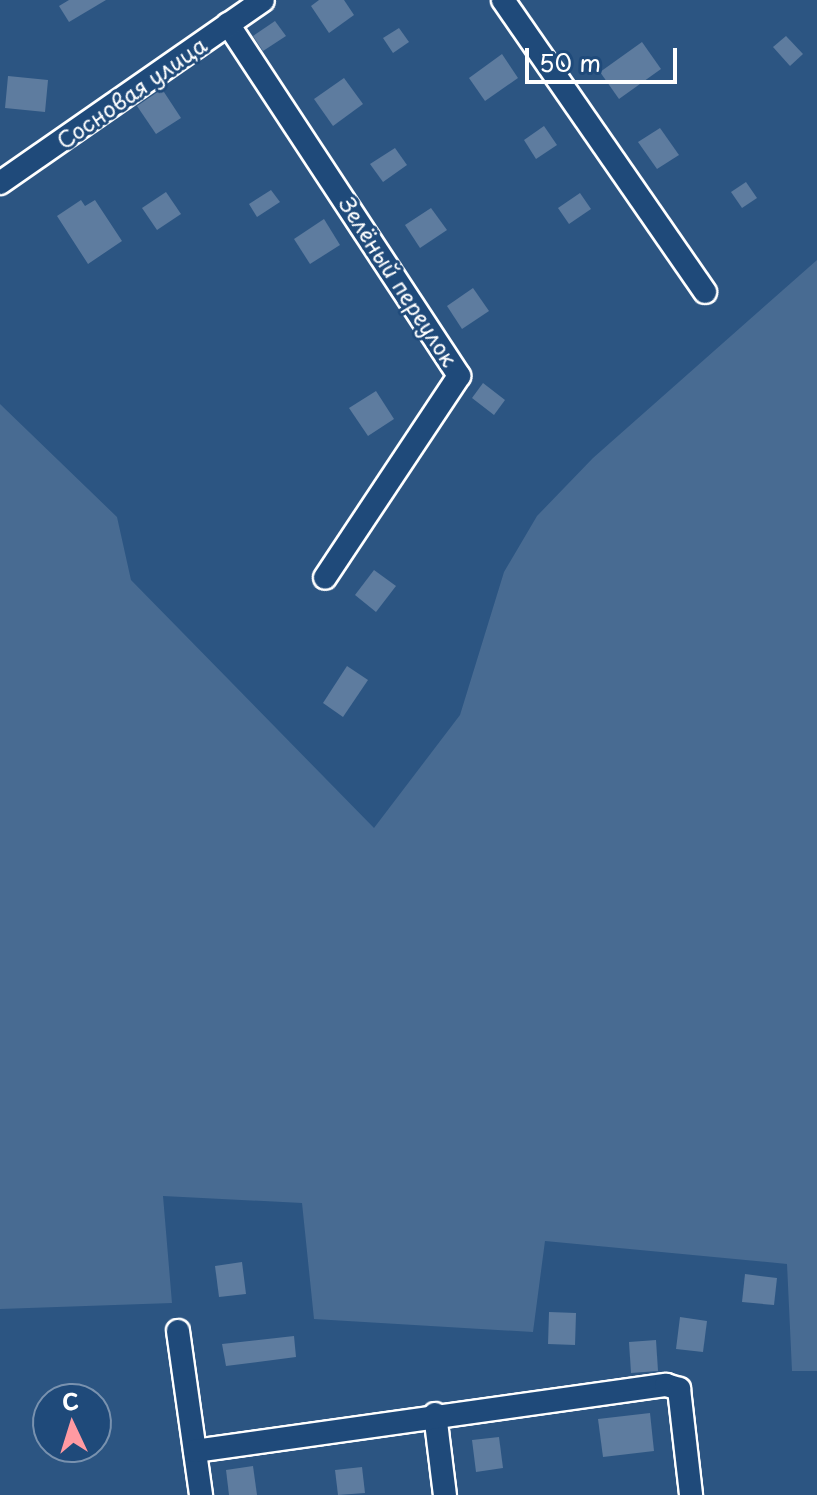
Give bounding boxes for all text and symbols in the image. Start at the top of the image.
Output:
street label: Сосновая улица [51,30,211,154]
scale bar [529,32,681,82]
text: 50 m [539,44,601,80]
street label: Зелёный переулок [334,191,464,371]
north arrow [32,1383,112,1463]
text: С [61,1384,80,1418]

